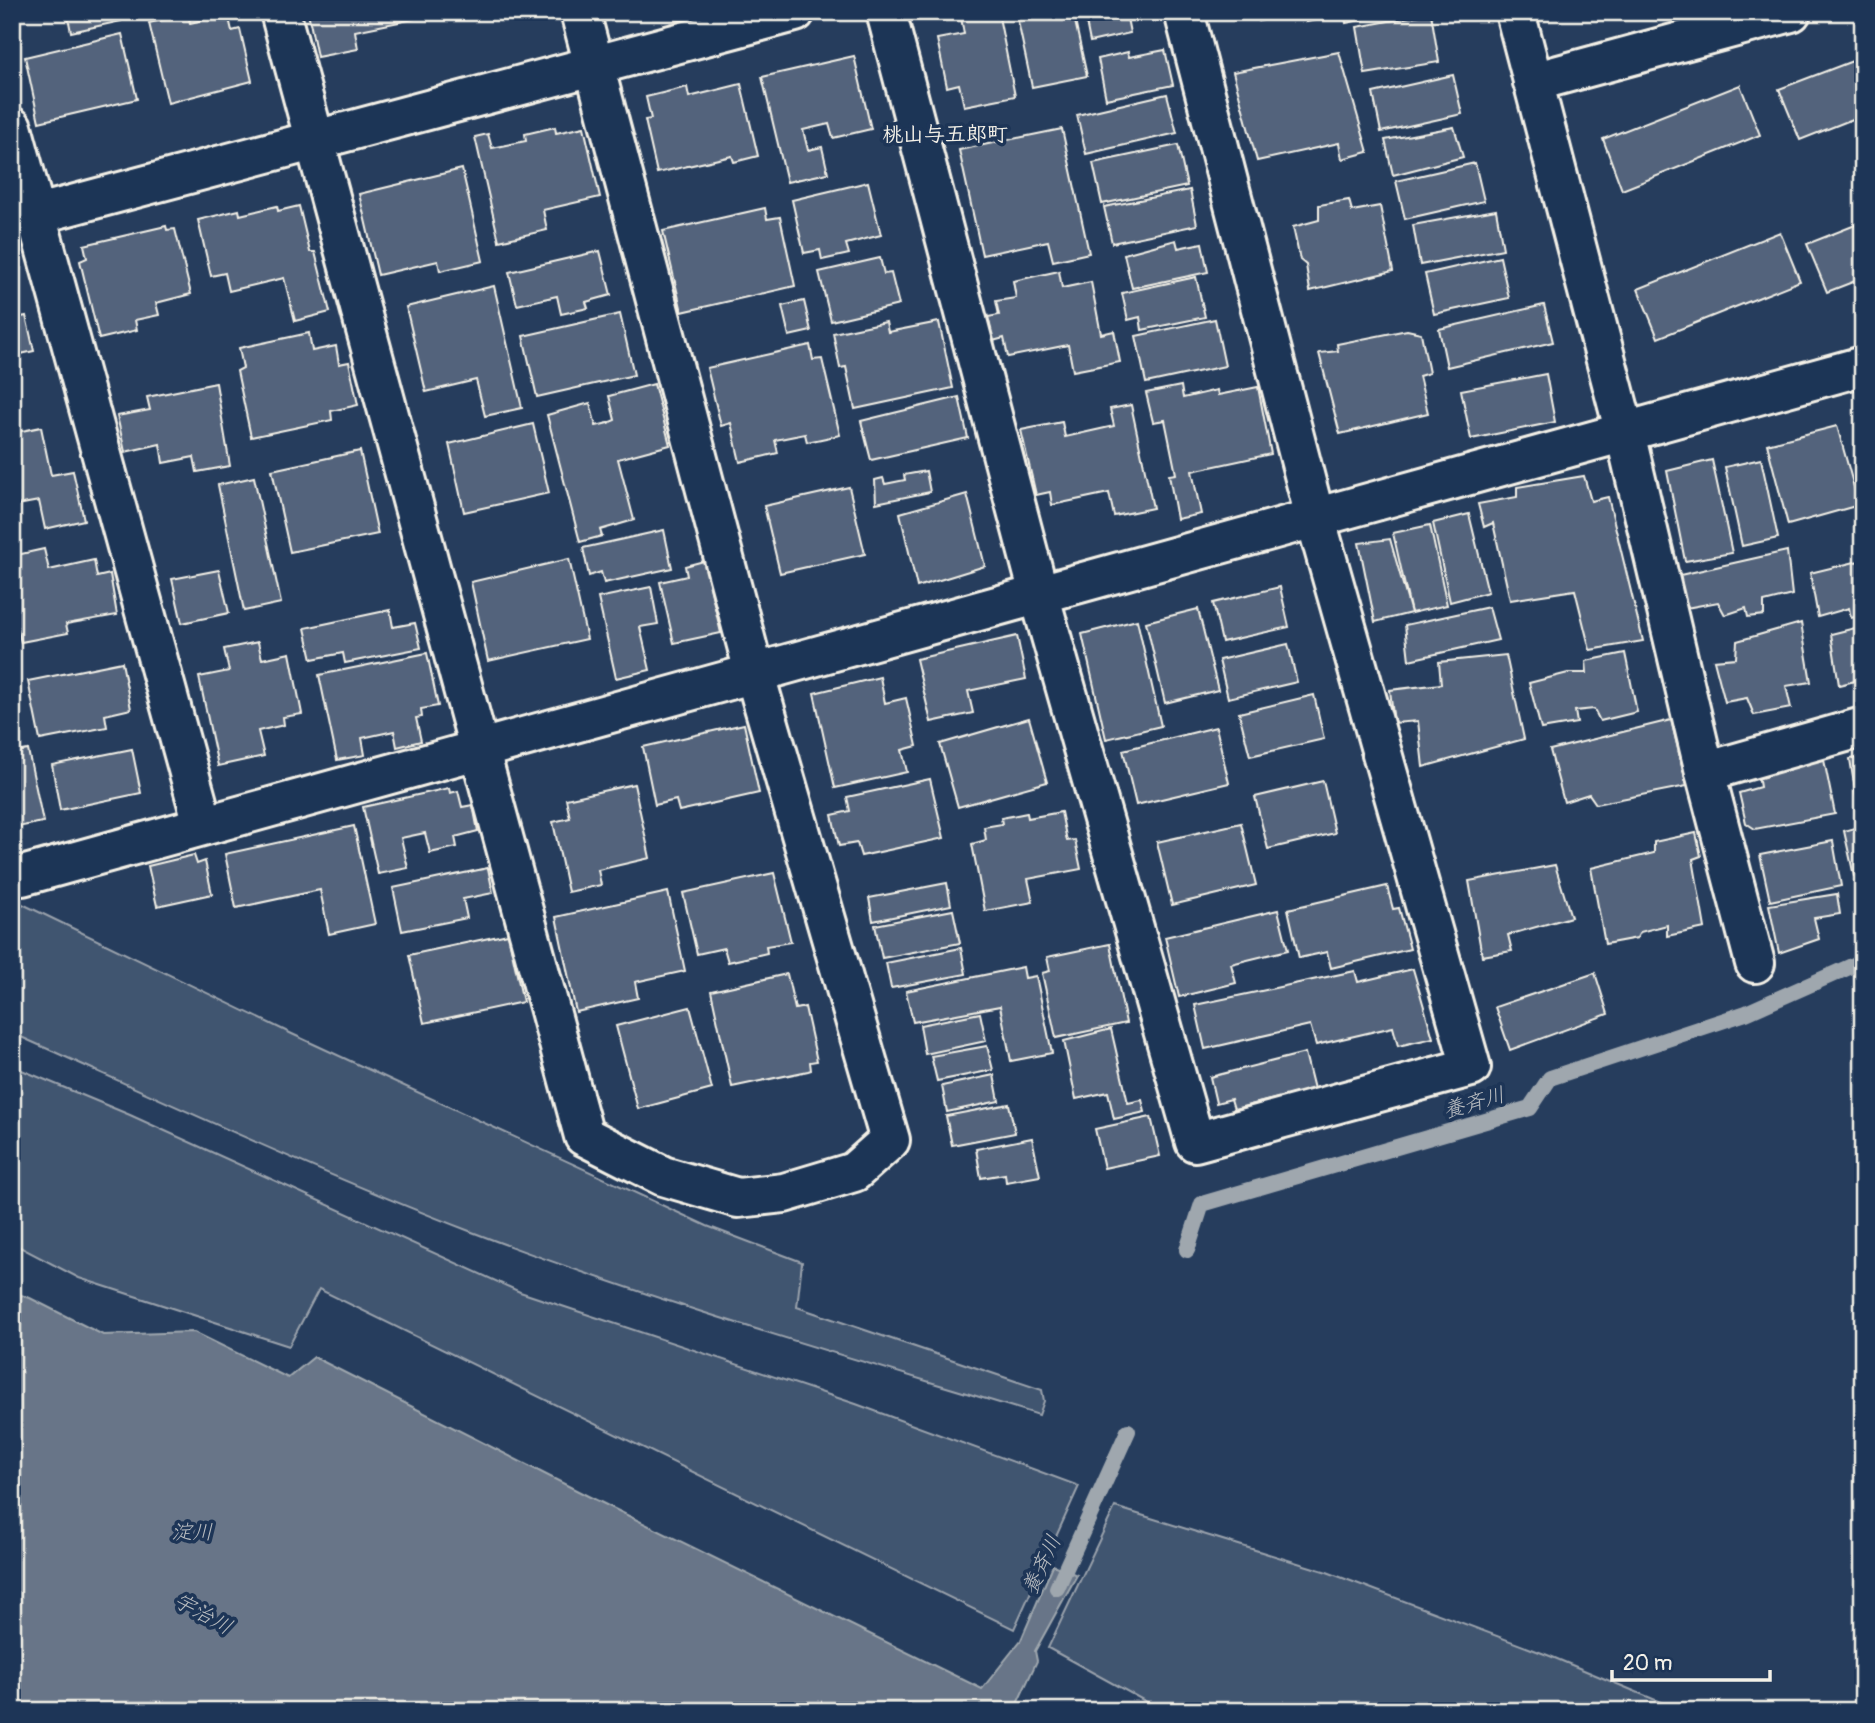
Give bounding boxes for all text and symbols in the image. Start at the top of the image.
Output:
district label: 桃山与五郎町 [882,121,1008,148]
water label: 養斉川 [1440,1081,1508,1125]
water label: 淀川 [171,1519,213,1546]
water label: 養斉川 [1016,1531,1068,1599]
water label: 宇治川 [169,1587,237,1641]
scale bar [1612,1639,1770,1683]
text: 20 m [1623,1650,1672,1677]

